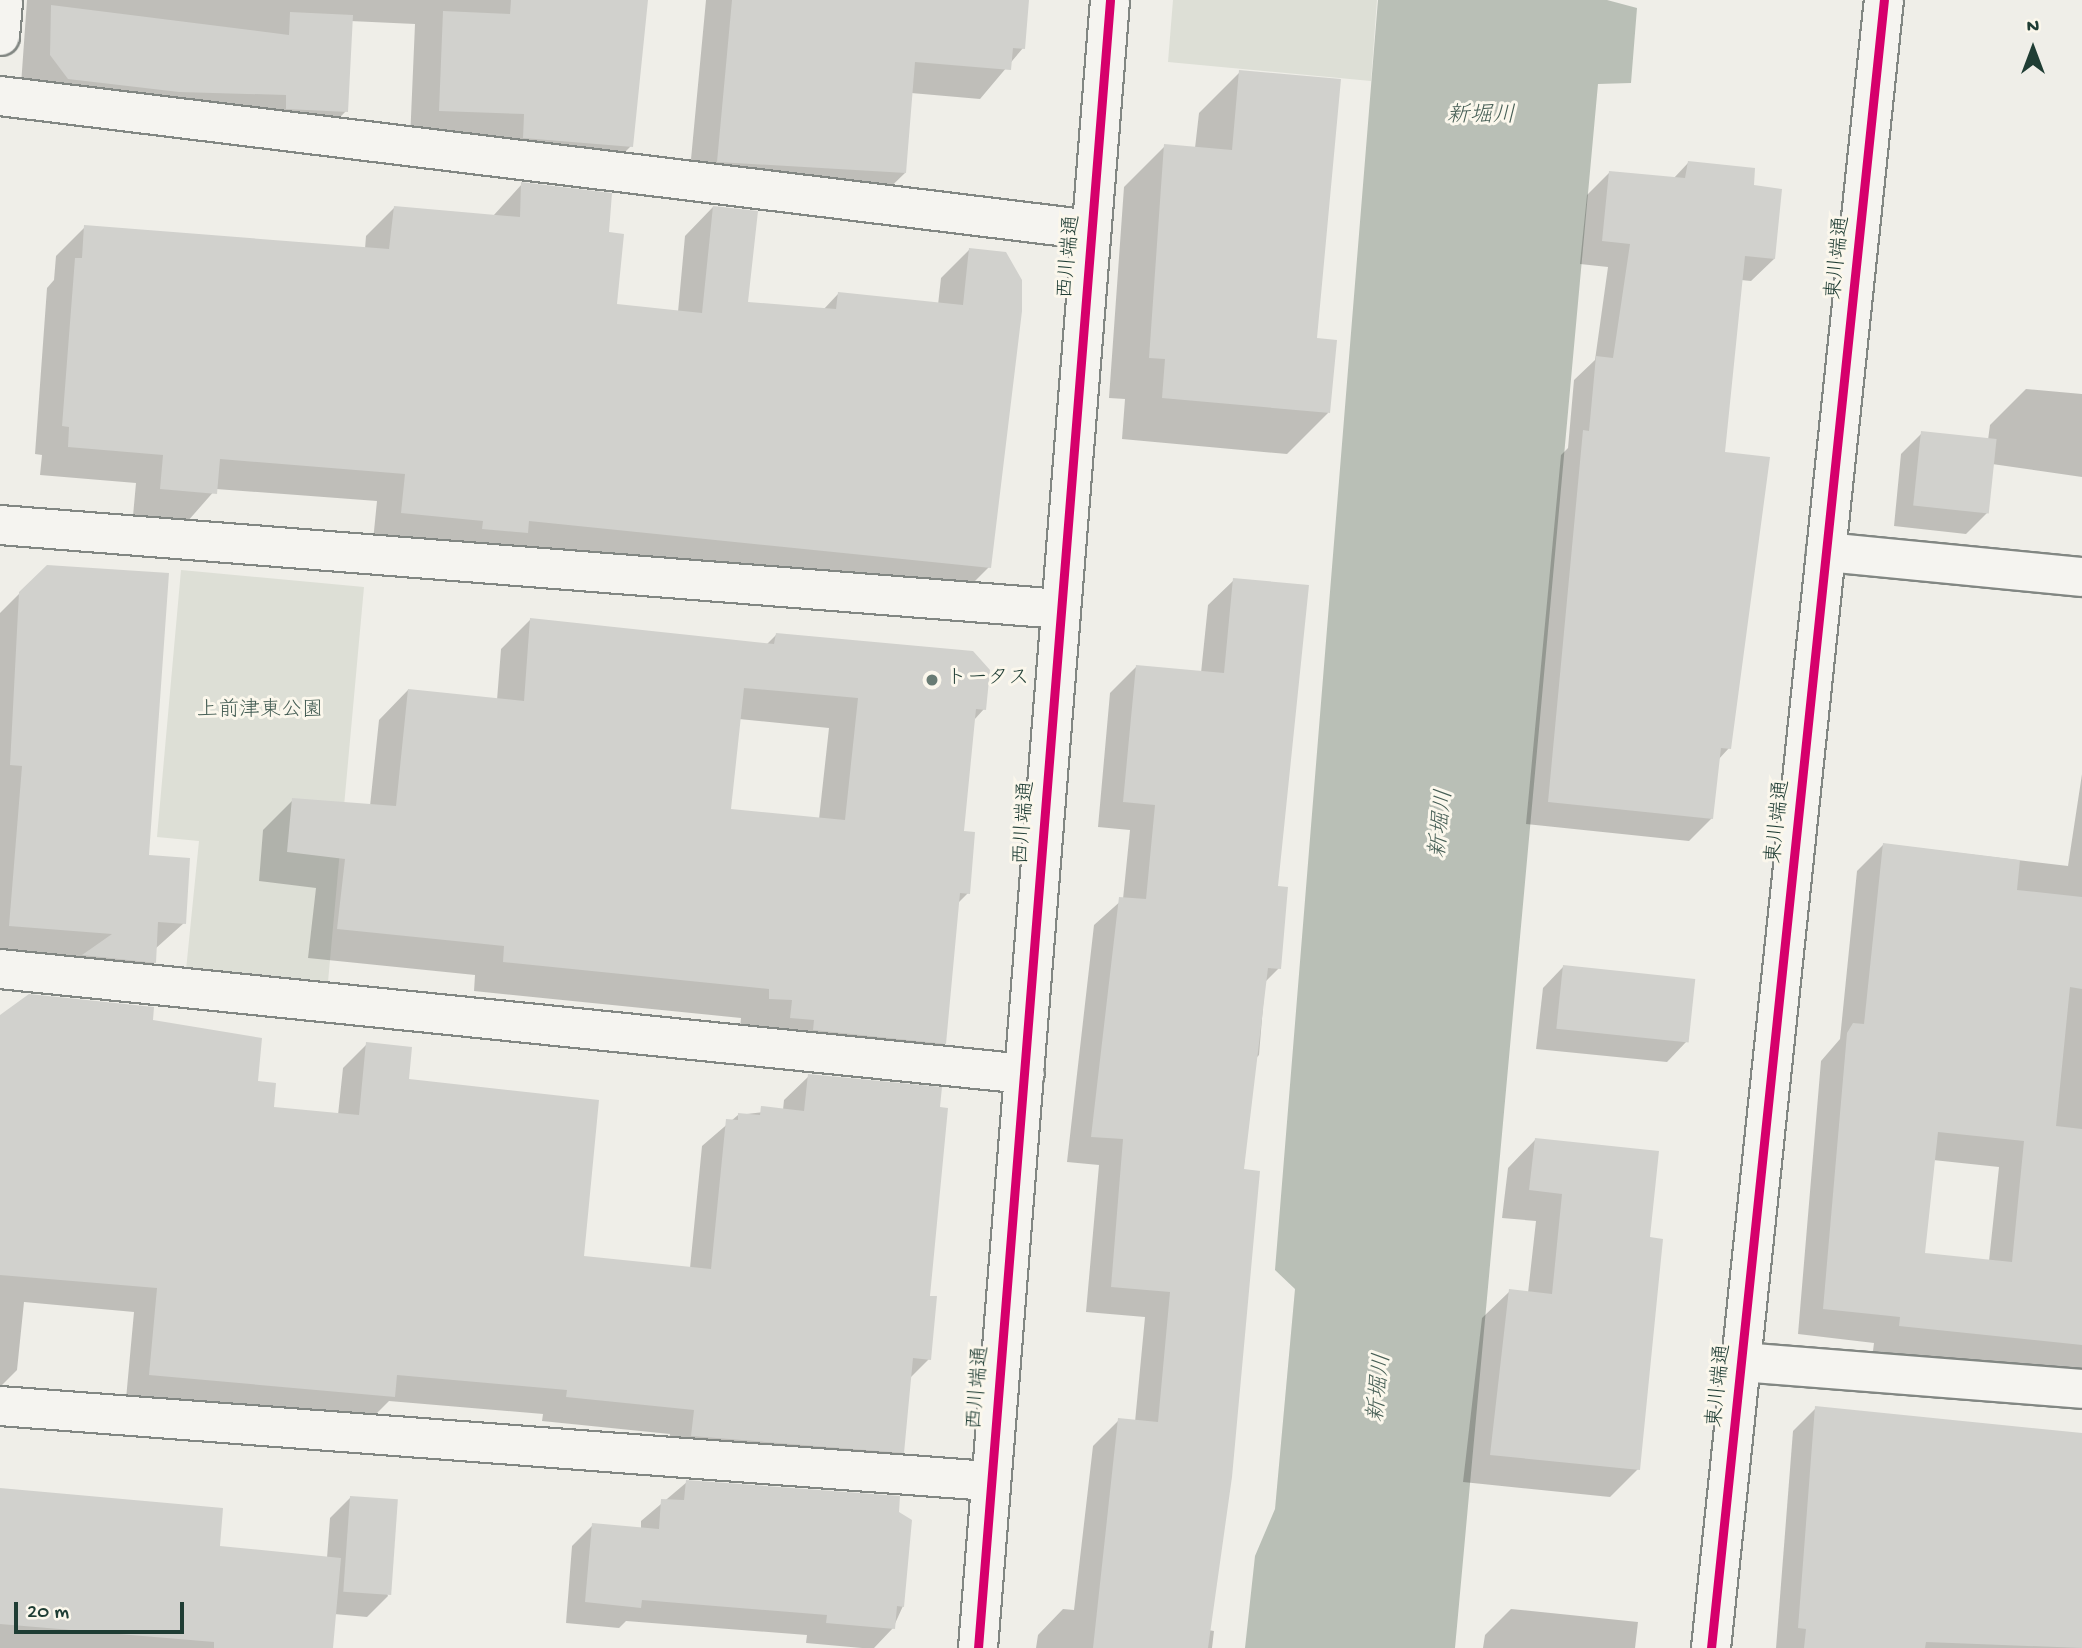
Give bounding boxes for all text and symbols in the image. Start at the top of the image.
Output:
north arrow [1998,14,2068,84]
text: N [2027,16,2039,39]
water label: 新堀川 [1447,103,1515,131]
street label: 西川端通 [1055,214,1087,300]
street label: 東川端通 [1823,215,1857,301]
place label: トータス [946,667,1030,693]
marker: トータス [924,672,940,688]
park label: 上前津東公園 [197,699,323,725]
street label: 東川端通 [1763,779,1797,865]
street label: 西川端通 [1011,780,1041,866]
water label: 新堀川 [1426,788,1460,860]
street label: 東川端通 [1704,1343,1738,1429]
street label: 西川端通 [964,1345,996,1431]
water label: 新堀川 [1364,1352,1398,1424]
scale bar [18,1588,187,1632]
text: 20 m [27,1601,69,1626]

